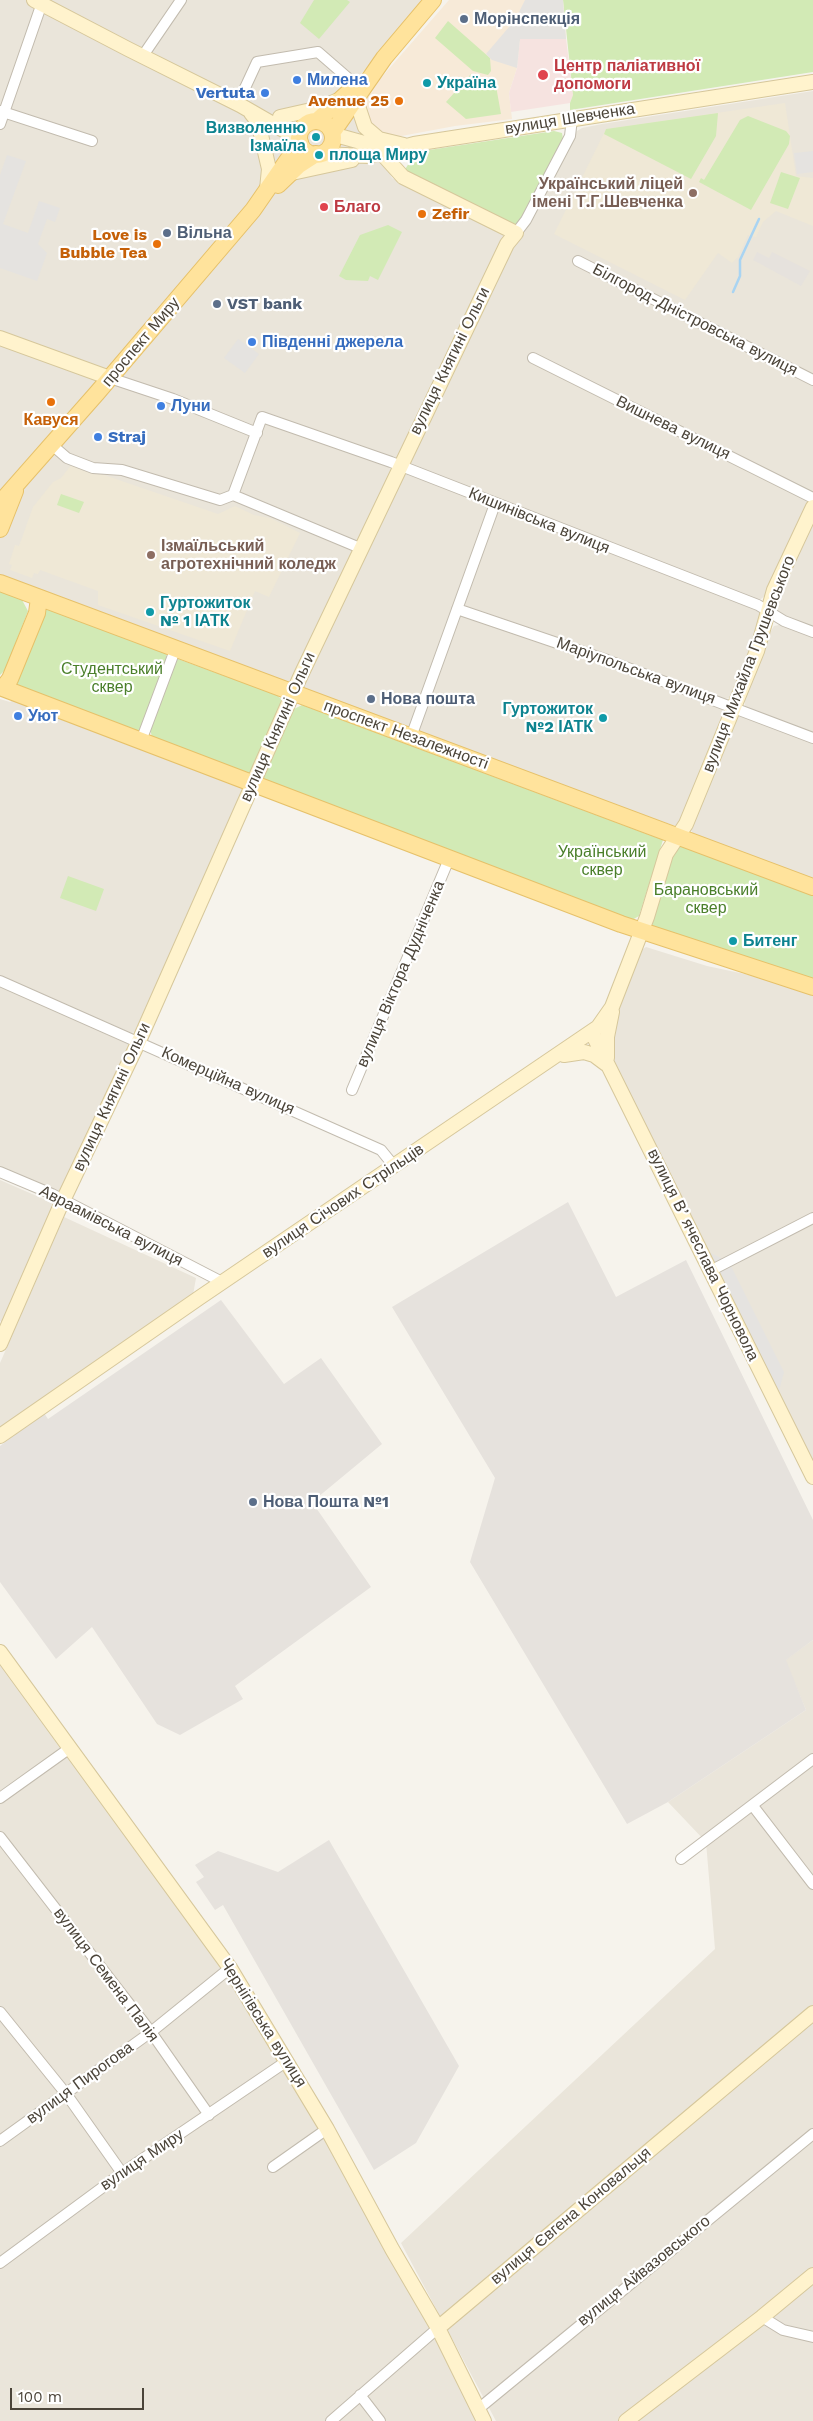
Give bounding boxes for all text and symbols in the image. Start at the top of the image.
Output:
place label: Морінспекція [474,9,580,29]
marker: Морінспекція [458,13,470,25]
place label: Центр паліативної допомоги [554,56,700,94]
marker: Центр паліативної допомоги [536,68,550,82]
place label: Милена [307,70,368,90]
place label: Україна [437,73,496,93]
marker: Милена [291,74,303,86]
marker: Україна [421,77,433,89]
place label: Vertuta [196,83,255,103]
marker: Vertuta [259,87,271,99]
place label: Avenue 25 [308,91,389,111]
marker: Avenue 25 [393,95,405,107]
street label: вулиця Шевченка [504,99,636,139]
place label: Визволенню Ізмаїла [206,118,306,156]
marker: Визволенню Ізмаїла [310,131,322,143]
place label: площа Миру [329,145,427,165]
marker: площа Миру [313,149,325,161]
place label: Український ліцей імені Т.Г.Шевченка [532,174,683,212]
marker: Український ліцей імені Т.Г.Шевченка [687,187,699,199]
place label: Благо [334,197,381,217]
marker: Благо [318,201,330,213]
place label: Zefir [432,204,469,224]
marker: Zefir [416,208,428,220]
place label: Вільна [177,223,232,243]
place label: Love is Bubble Tea [60,225,147,263]
marker: Вільна [161,227,173,239]
marker: Love is Bubble Tea [151,238,163,250]
street label: Білгород-Дністровська вулиця [589,260,801,380]
street label: вулиця Княгині Ольги [406,284,494,438]
street label: проспект Миру [98,293,184,391]
place label: VST bank [227,294,302,314]
marker: VST bank [211,298,223,310]
place label: Південні джерела [262,332,403,352]
marker: Південні джерела [246,336,258,348]
street label: Вишнева вулиця [613,392,733,464]
marker: Кавуся [45,396,57,408]
place label: Луни [171,396,211,416]
marker: Луни [155,400,167,412]
place label: Кавуся [23,410,79,430]
place label: Straj [108,427,146,447]
marker: Straj [92,431,104,443]
street label: Кишинівська вулиця [466,484,612,558]
place label: Ізмаїльський агротехнічний коледж [161,536,336,574]
marker: Ізмаїльський агротехнічний коледж [145,549,157,561]
street label: вулиця Михайла Грушевського [699,553,799,775]
place label: Гуртожиток № 1 ІАТК [160,593,250,631]
marker: Гуртожиток № 1 ІАТК [144,606,156,618]
street label: Маріупольська вулиця [554,633,718,709]
street label: вулиця Княгині Ольги [236,649,320,805]
park label: Студентський сквер [61,659,163,697]
place label: Нова пошта [381,689,475,709]
marker: Нова пошта [365,693,377,705]
street label: проспект Незалежності [321,696,491,774]
place label: Гуртожиток №2 ІАТК [503,699,593,737]
place label: Уют [28,706,58,726]
marker: Уют [12,710,24,722]
marker: Гуртожиток №2 ІАТК [597,712,609,724]
park label: Український сквер [558,842,646,880]
street label: вулиця Віктора Дудніченка [353,878,449,1070]
park label: Барановський сквер [654,880,758,918]
place label: Битенг [743,931,797,951]
marker: Битенг [727,935,739,947]
street label: вулиця Княгині Ольги [69,1020,155,1174]
street label: Комерційна вулиця [158,1043,298,1119]
street label: вулиця Січових Стрільців [259,1140,427,1262]
street label: вулиця Вʼячеслава Чорновола [643,1146,763,1364]
street label: Авраамівська вулиця [36,1181,186,1271]
place label: Нова Пошта №1 [263,1492,389,1512]
marker: Нова Пошта №1 [247,1496,259,1508]
street label: вулиця Семена Палія [49,1904,163,2046]
street label: Чернігівська вулиця [216,1955,310,2091]
street label: вулиця Пирогова [23,2038,137,2128]
street label: вулиця Миру [97,2125,187,2195]
street label: вулиця Євгена Коновальця [487,2143,655,2289]
street label: вулиця Айвазовського [574,2212,714,2330]
scale bar [12,2378,146,2410]
text: 100 m [18,2388,62,2406]

